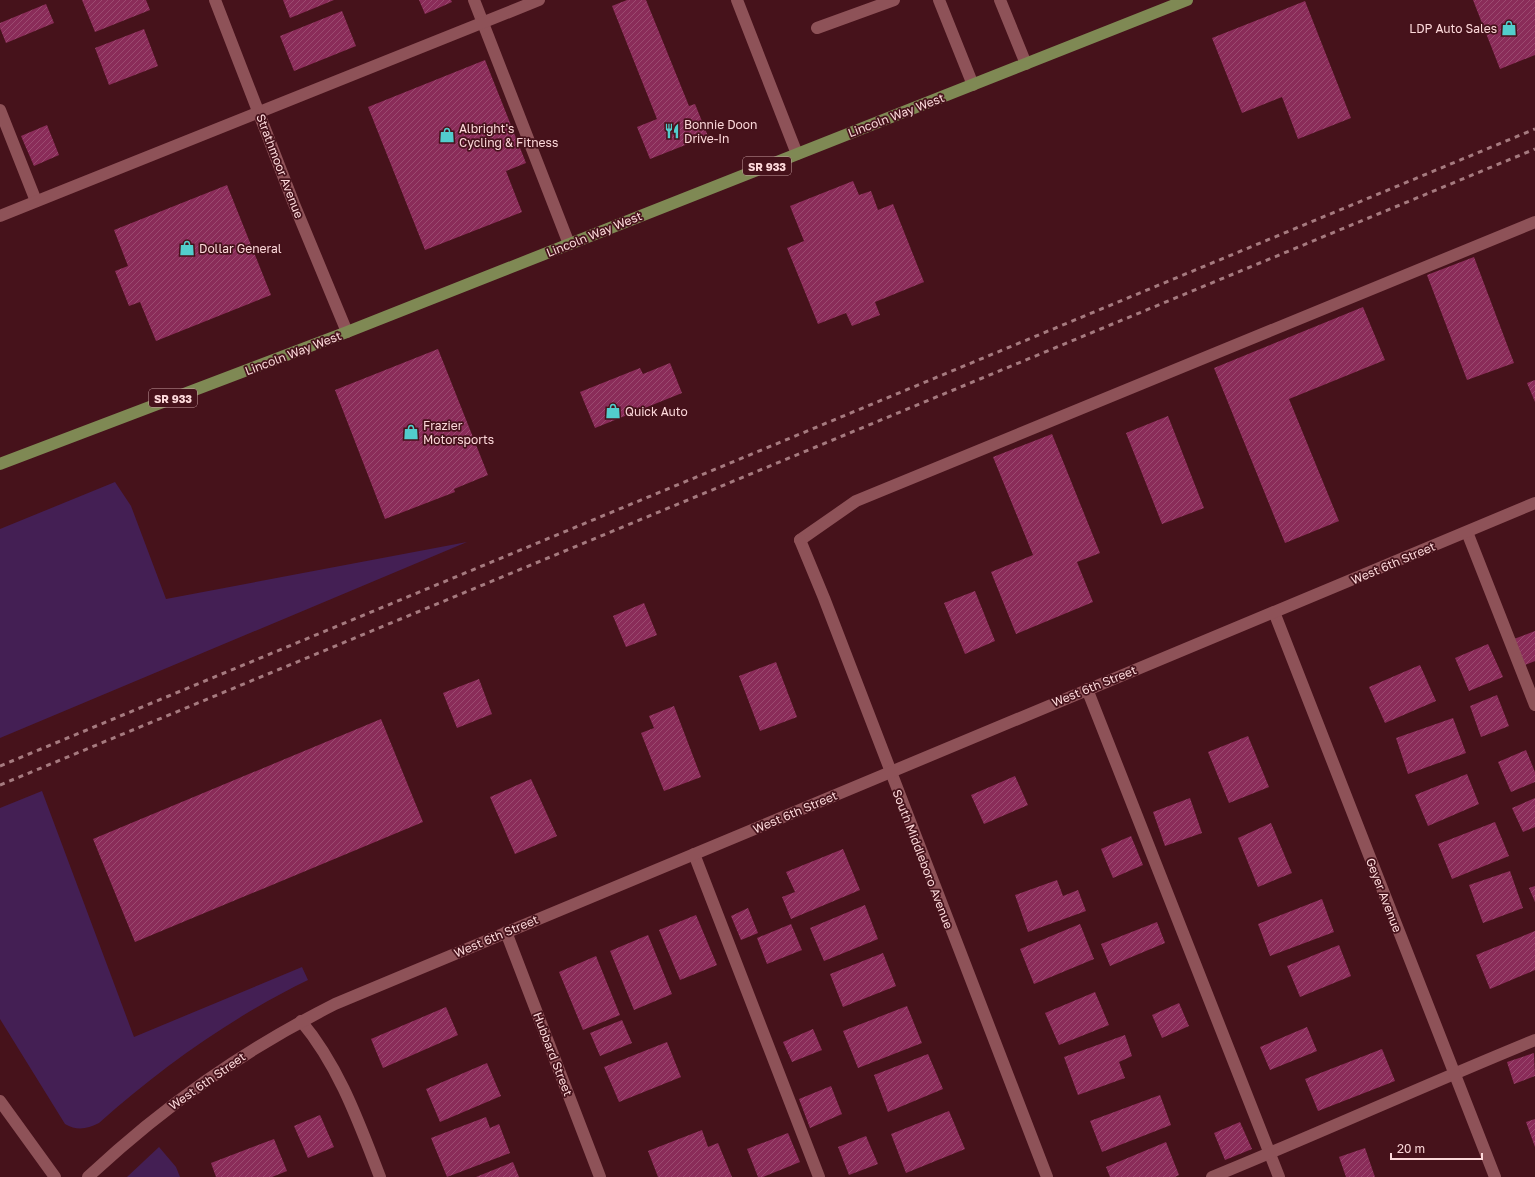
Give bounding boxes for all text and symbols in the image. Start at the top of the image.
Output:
shop icon: LDP Auto Sales [1500,19,1518,37]
place label: LDP Auto Sales [1409,21,1497,36]
street label: Lincoln Way West [846,90,946,140]
street label: Strathmoor Avenue [253,112,307,220]
place label: Bonnie Doon Drive-In [684,117,757,146]
place label: Albright's Cycling & Fitness [459,121,558,150]
restaurant icon: Bonnie Doon Drive-In [663,122,681,140]
shop icon: Albright's Cycling & Fitness [438,126,456,144]
road number: SR 933 [743,157,791,175]
street label: Lincoln Way West [544,208,644,260]
shop icon: Dollar General [178,239,196,257]
place label: Dollar General [199,241,282,256]
street label: Lincoln Way West [243,328,343,378]
road number: SR 933 [149,389,197,407]
shop icon: Quick Auto [604,402,622,420]
place label: Quick Auto [625,404,688,419]
place label: Frazier Motorsports [423,418,494,447]
shop icon: Frazier Motorsports [402,423,420,441]
street label: West 6th Street [1349,538,1438,588]
street label: West 6th Street [1049,662,1139,710]
street label: West 6th Street [751,787,840,837]
street label: South Middleboro Avenue [889,787,957,931]
street label: Geyer Avenue [1363,856,1405,934]
street label: West 6th Street [452,911,541,961]
street label: Hubbard Street [530,1010,576,1098]
street label: West 6th Street [166,1049,248,1113]
scale bar [1391,1135,1482,1161]
text: 20 m [1397,1141,1425,1156]

